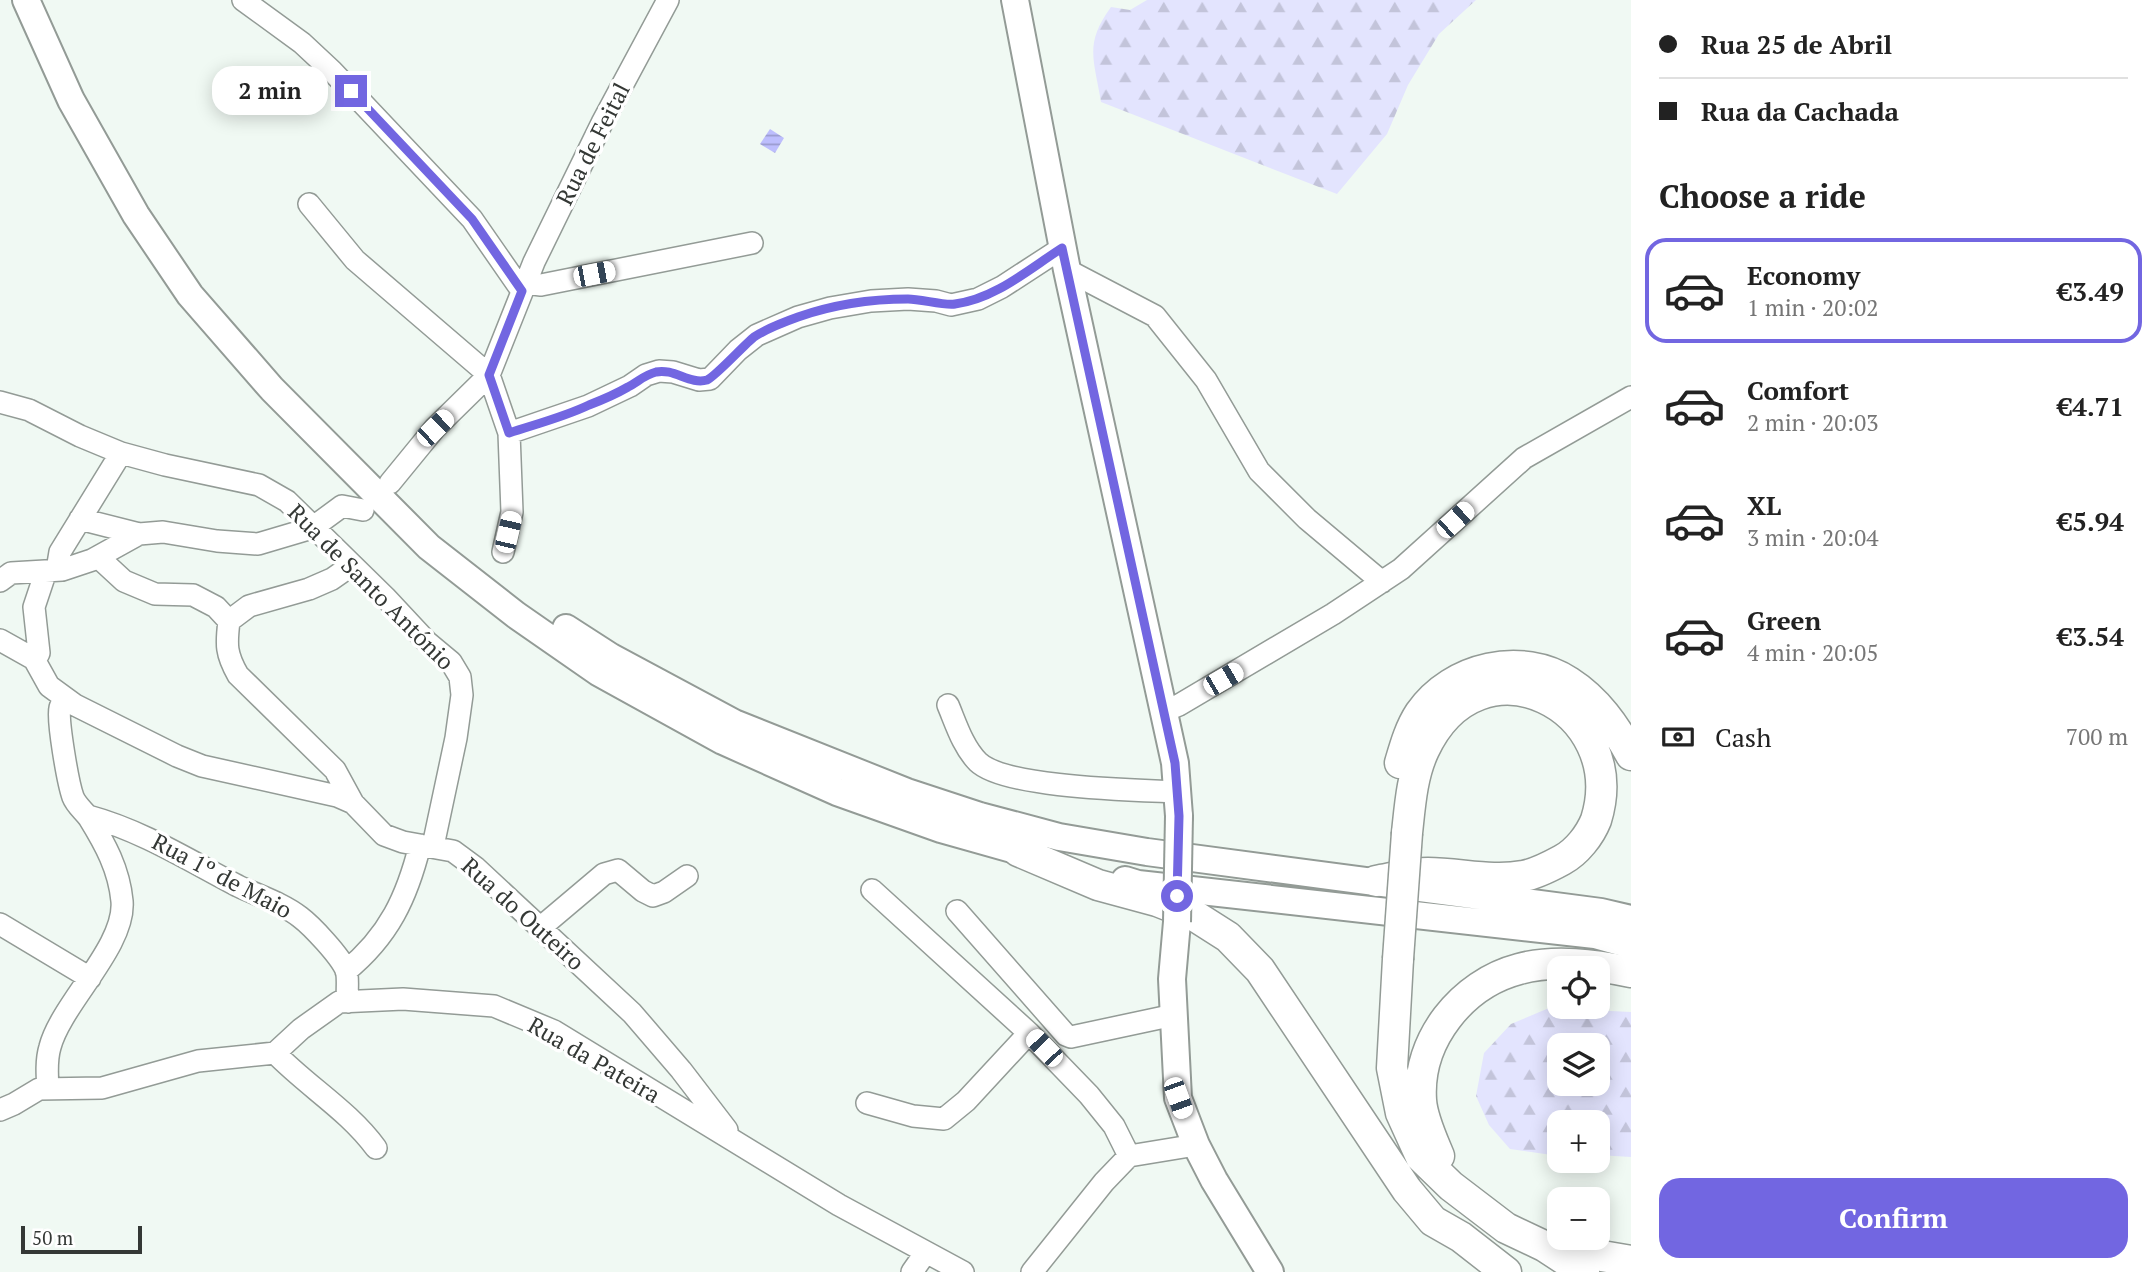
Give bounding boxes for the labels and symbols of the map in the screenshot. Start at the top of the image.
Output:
callout: 2 min [211,66,326,116]
route end [335,75,367,107]
street label: Rua de Feital [549,77,637,210]
car [572,260,617,288]
car [413,406,458,450]
street label: Rua de Santo António [282,497,461,676]
car [1433,498,1478,542]
car [494,509,523,555]
car [1200,659,1247,699]
street label: Rua 1º de Maio [147,826,298,925]
street label: Rua do Outeiro [455,850,591,977]
route start [1161,880,1193,912]
street label: Rua da Pateira [522,1009,666,1110]
car [1022,1026,1067,1070]
car [1161,1075,1196,1121]
scale bar [21,1223,142,1255]

